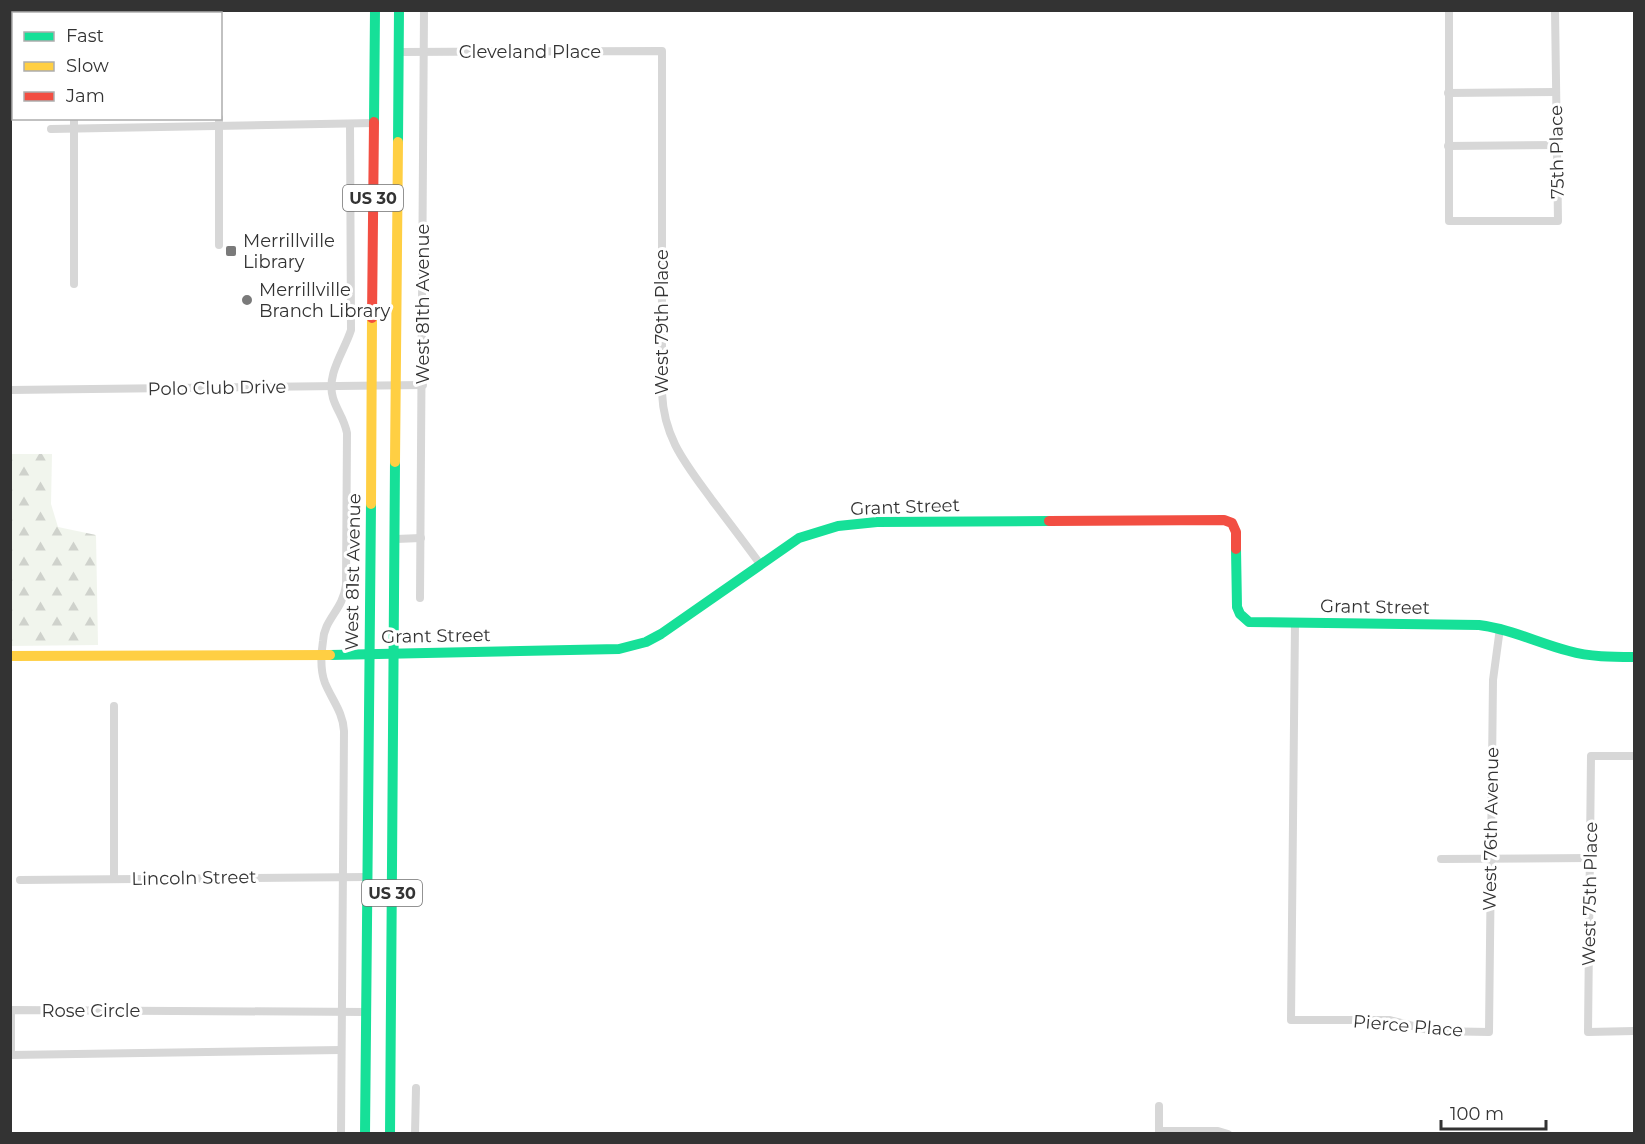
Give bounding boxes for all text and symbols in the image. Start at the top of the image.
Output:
legend [12,12,222,120]
text: Fast [66,25,104,47]
street label: Cleveland Place [459,41,601,63]
text: Slow [66,55,109,77]
text: Jam [65,85,105,107]
street label: 75th Place [1545,105,1569,199]
road number: US 30 [343,185,403,211]
street label: West 81th Avenue [412,223,434,384]
place label: Merrillville Library [243,230,335,273]
marker: Merrillville Library [224,244,238,258]
street label: West 79th Place [651,249,673,395]
place label: Merrillville Branch Library [259,279,391,322]
marker: Merrillville Branch Library [240,293,254,307]
street label: Polo Club Drive [148,376,287,400]
street label: West 81st Avenue [341,493,365,651]
street label: Grant Street [850,494,960,520]
street label: Grant Street [1320,595,1430,619]
street label: Grant Street [381,624,491,648]
street label: West 76th Avenue [1479,747,1503,911]
street label: West 75th Place [1578,821,1602,966]
street label: Lincoln Street [131,866,257,890]
road number: US 30 [362,880,422,906]
street label: Rose Circle [42,1000,141,1022]
street label: Pierce Place [1352,1010,1464,1042]
scale bar [1441,1093,1546,1131]
text: 100 m [1450,1103,1504,1125]

